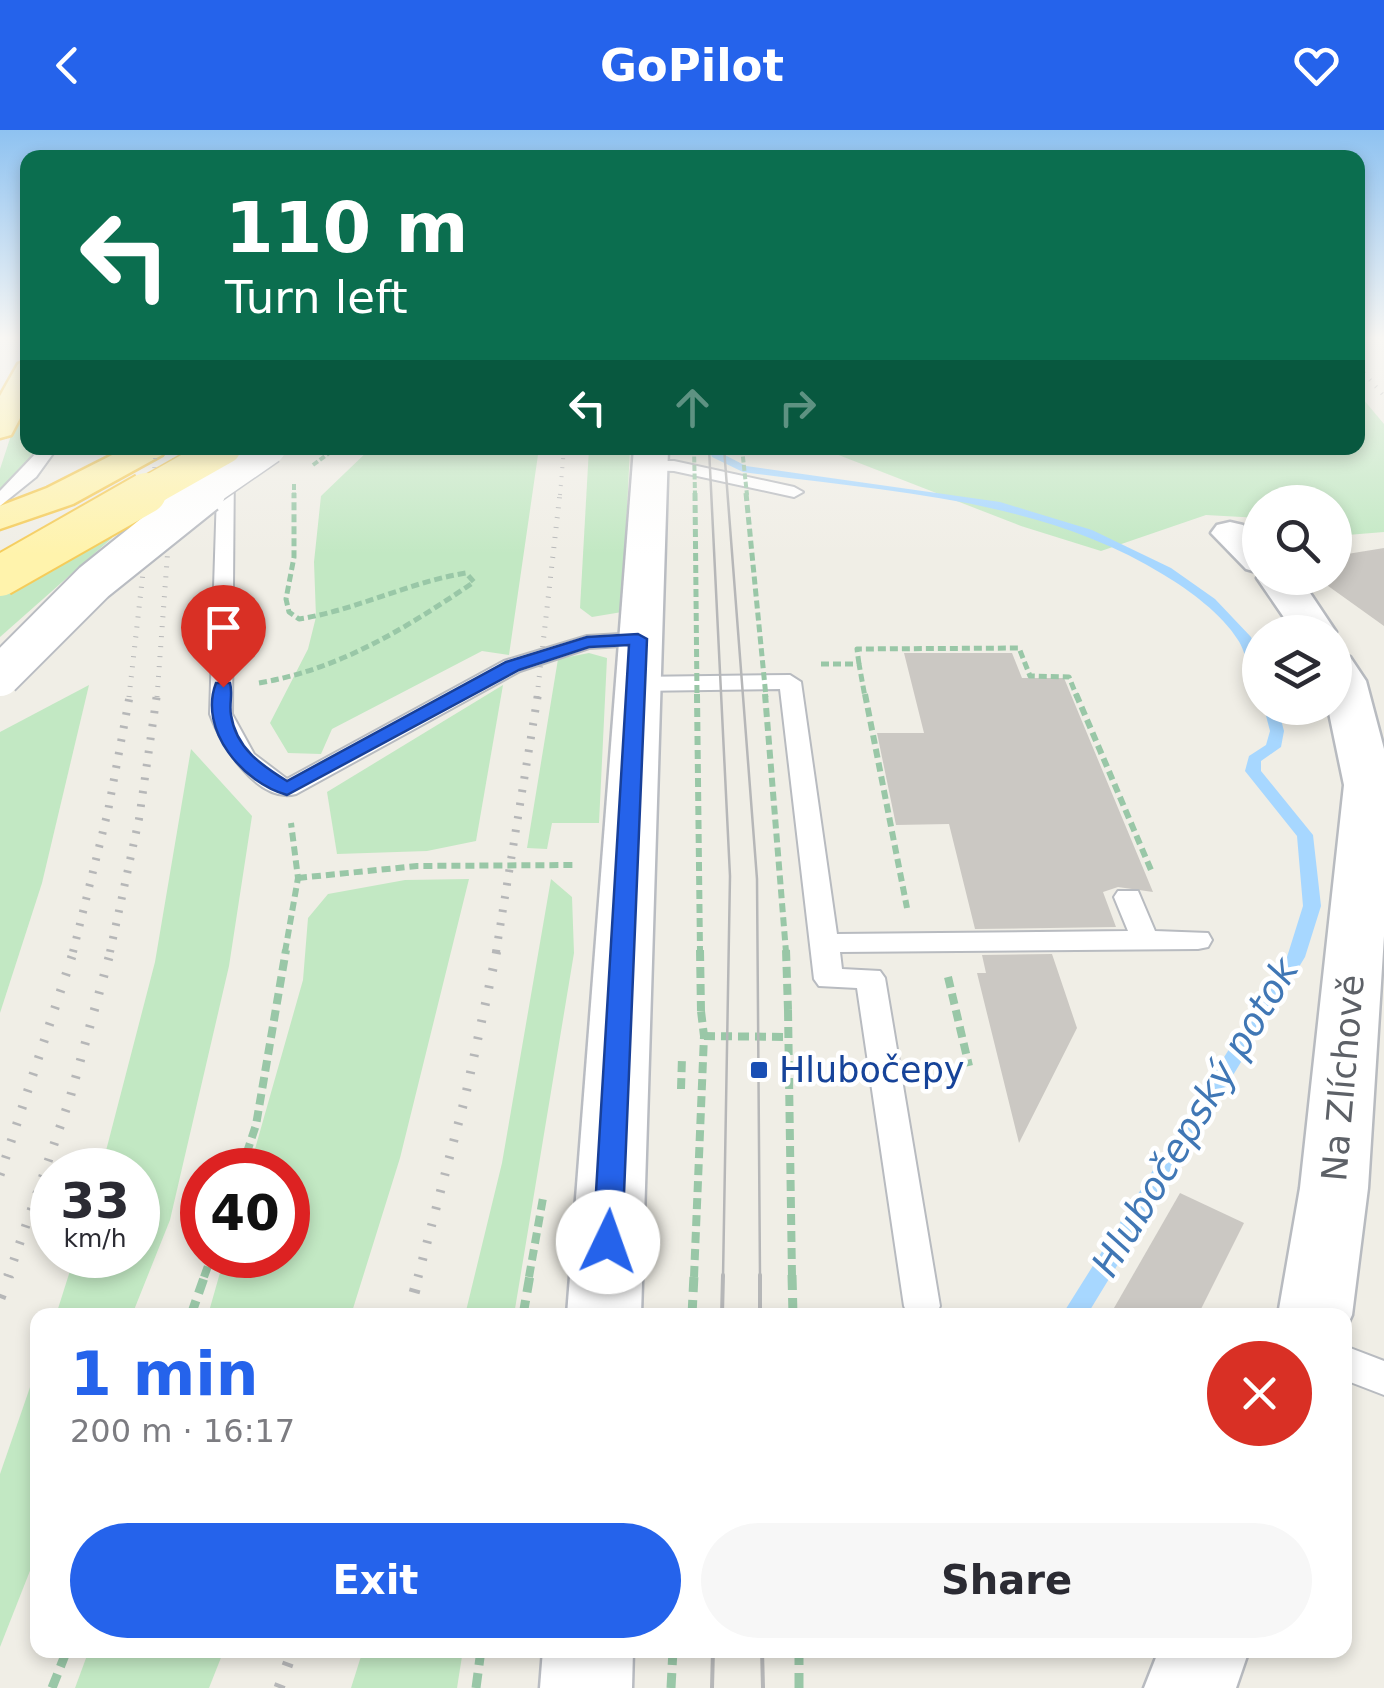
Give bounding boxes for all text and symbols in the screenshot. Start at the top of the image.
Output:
icon: back [40,38,95,93]
icon: heart [1289,38,1344,93]
text: GoPilot [600,39,784,92]
text: 110 m [225,187,468,269]
icon: left [60,190,190,320]
text: Turn left [225,271,408,324]
icon: left [560,380,615,435]
icon: ahead [665,380,720,435]
icon: right [770,380,825,435]
map controls [1242,485,1352,725]
button: search [1242,485,1352,595]
pin [181,585,266,688]
icon: arrive [196,600,251,655]
button: layers [1242,615,1352,725]
water label: Hlubočepský potok [1083,948,1308,1284]
street label: Na Zlíchově [1314,973,1372,1183]
place label: Hlubočepy [779,1050,965,1090]
marker: Hlubočepy [748,1059,770,1081]
speed limit sign: 40 [180,1148,310,1278]
text: 33 [60,1172,130,1230]
position arrow [556,1190,660,1294]
text: km/h [63,1224,127,1253]
text: 1 min [70,1339,258,1409]
button: close [1207,1341,1312,1446]
text: 200 m · 16:17 [70,1412,295,1450]
button: Exit [70,1523,681,1638]
button: Share [701,1523,1312,1638]

